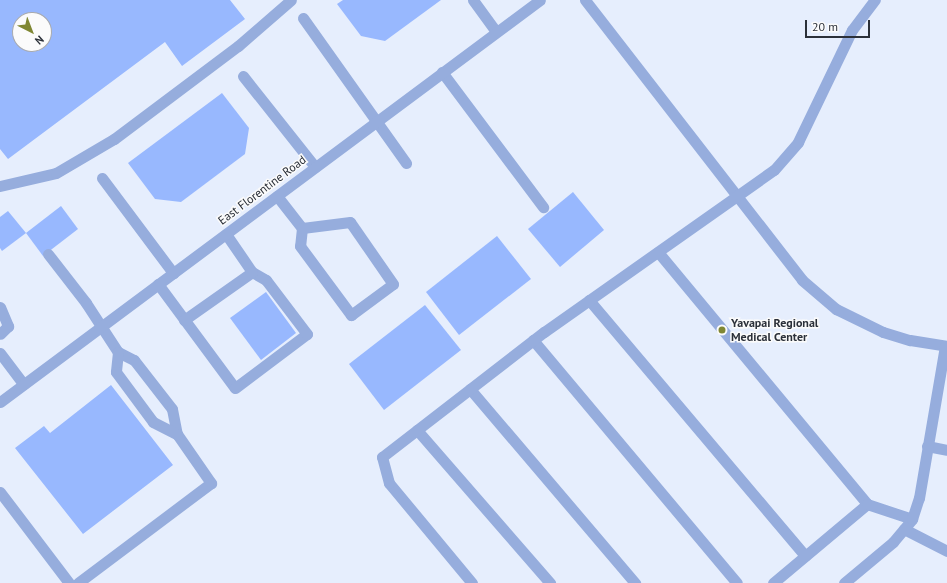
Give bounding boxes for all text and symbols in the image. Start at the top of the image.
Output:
north arrow [12,12,52,52]
scale bar [807,12,872,38]
text: 20 m [812,19,838,34]
text: N [32,33,47,48]
street label: East Florentine Road [215,152,309,228]
place label: Yavapai Regional Medical Center [731,316,818,344]
marker: Yavapai Regional Medical Center [716,324,728,336]

